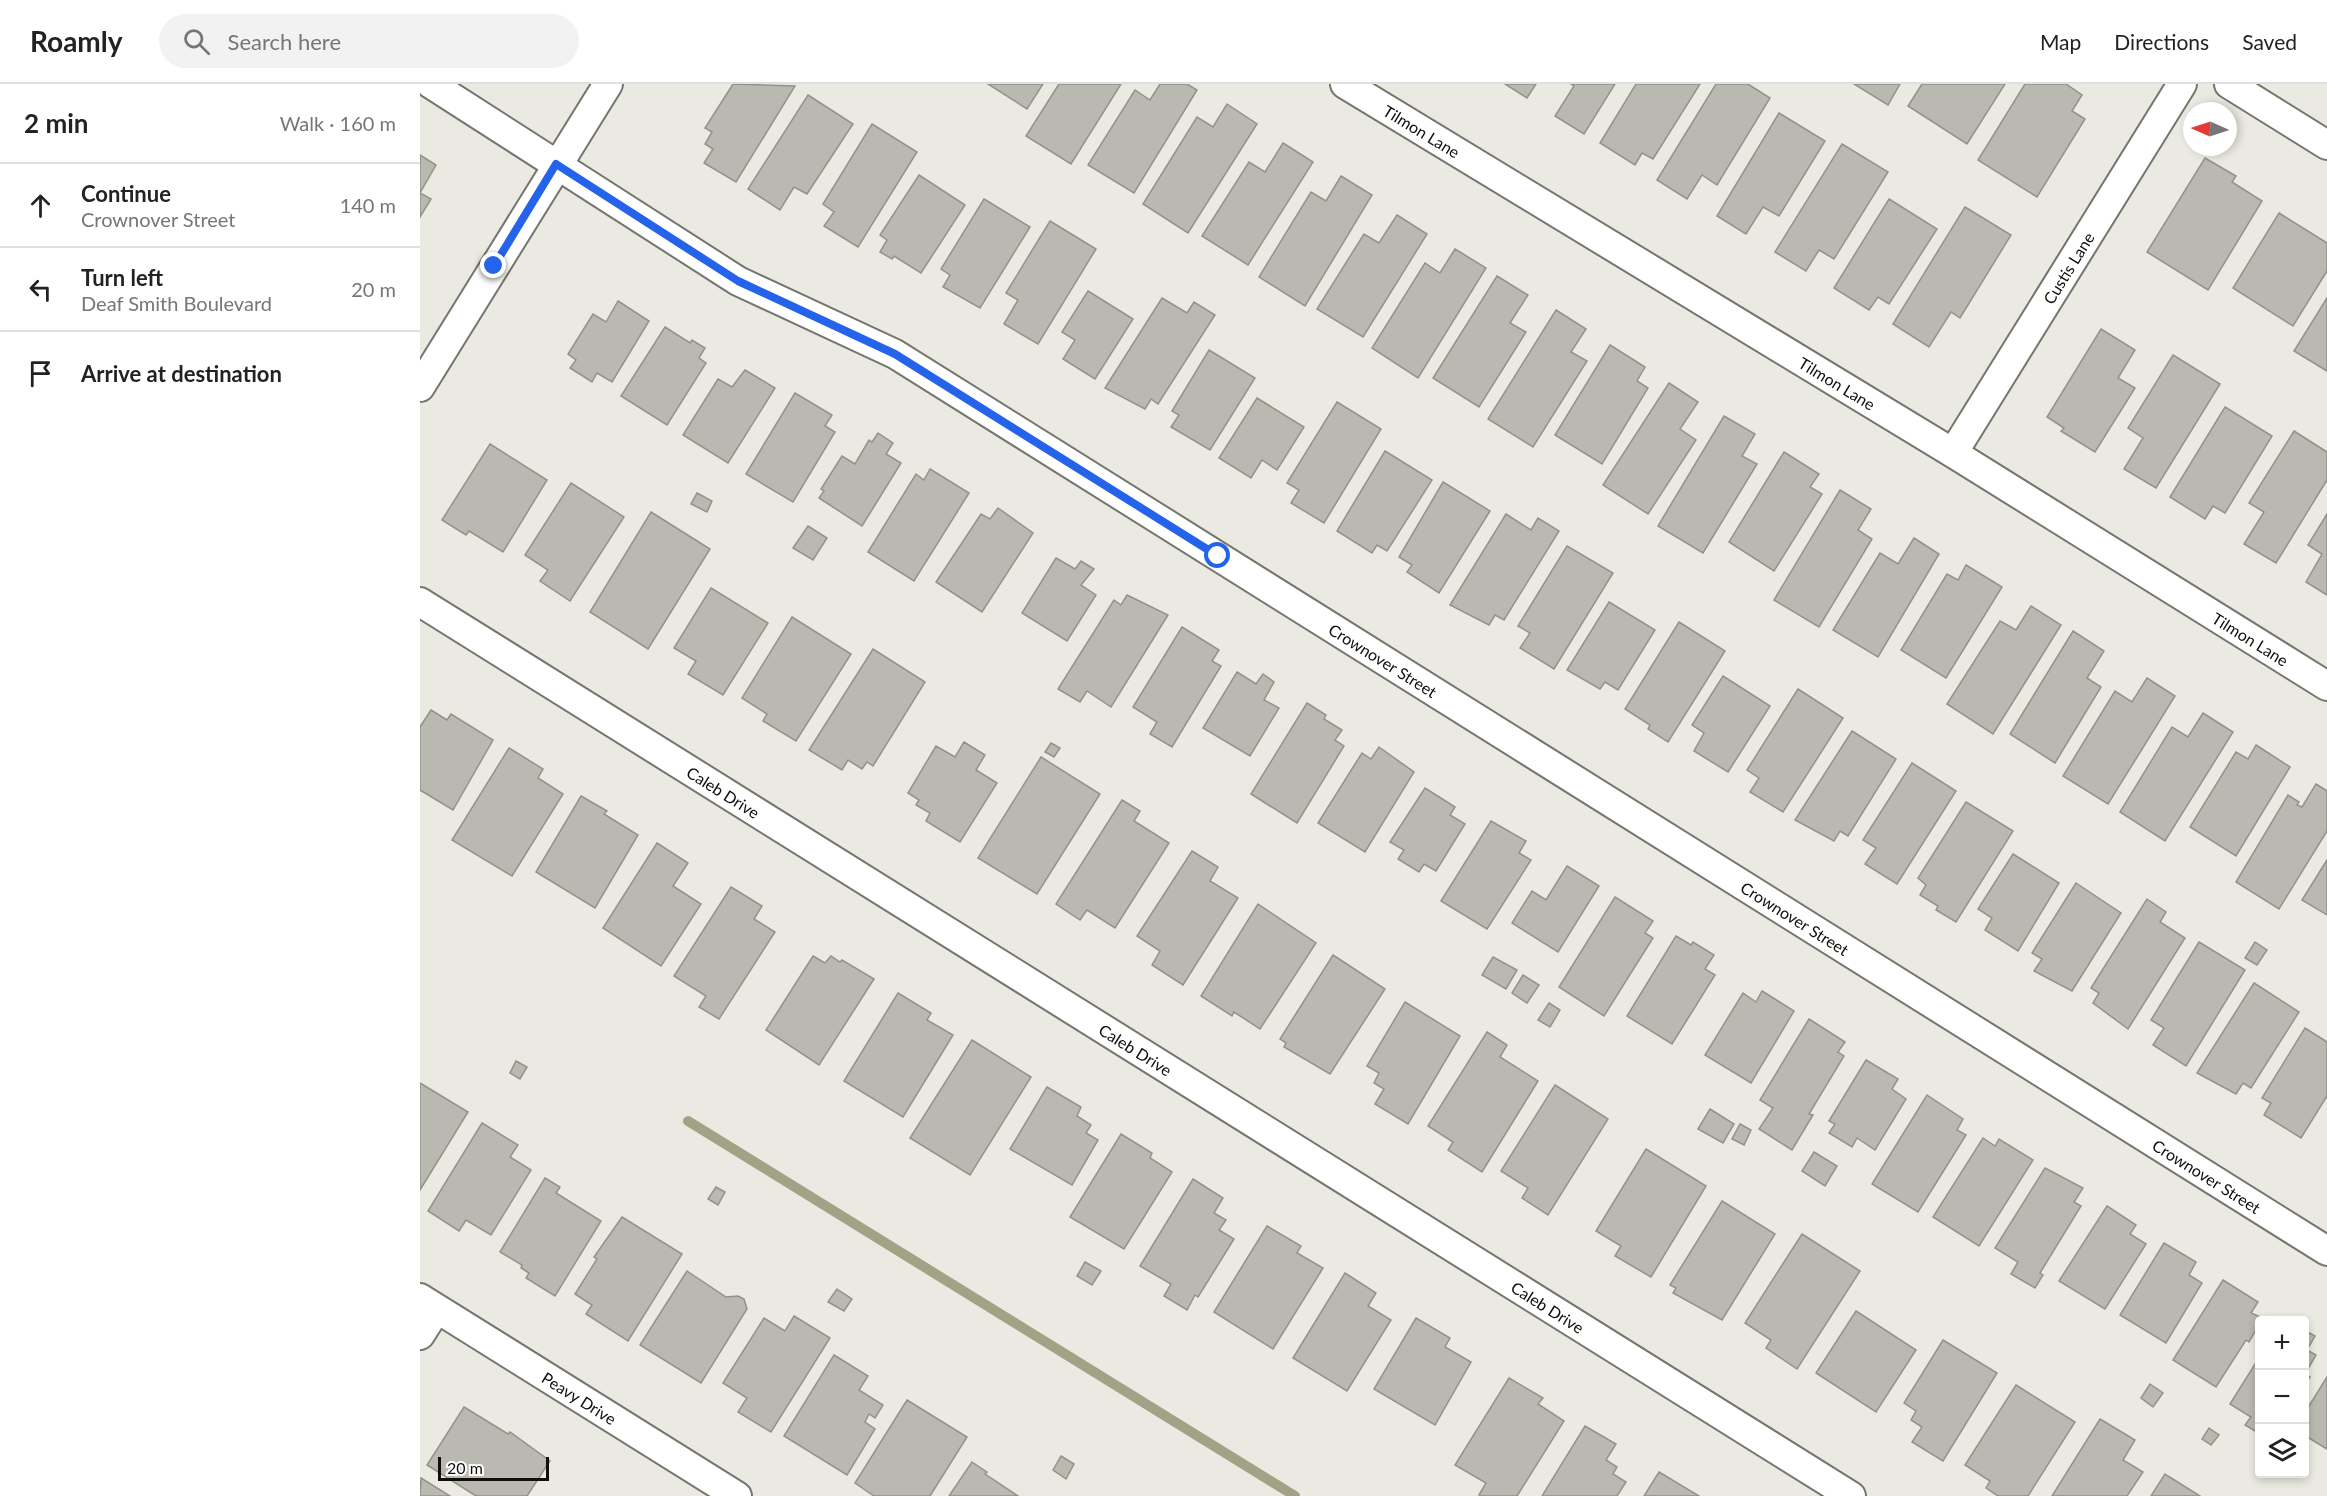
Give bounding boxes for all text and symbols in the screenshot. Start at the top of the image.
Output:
search box [159,14,579,68]
text: Roamly [30,24,123,58]
icon: search [180,25,213,58]
text: Search here [228,28,341,55]
text: Map [2040,29,2081,54]
text: Directions [2114,29,2209,54]
text: Saved [2242,29,2297,54]
street label: Tilmon Lane [1380,100,1464,161]
north arrow [2183,102,2237,156]
text: 2 min [24,107,88,139]
text: Walk · 160 m [280,111,396,135]
text: Continue [81,180,171,207]
icon: ahead [24,189,57,222]
text: 140 m [340,193,396,217]
text: Crownover Street [81,207,236,231]
street label: Custis Lane [2039,228,2097,307]
route end [480,252,506,278]
text: Turn left [81,264,163,291]
icon: left [24,273,57,306]
text: 20 m [351,277,396,301]
text: Deaf Smith Boulevard [81,291,272,315]
street label: Tilmon Lane [1796,352,1879,413]
icon: arrive [24,357,57,390]
text: Arrive at destination [81,360,282,387]
route start [1204,542,1230,568]
street label: Tilmon Lane [2209,608,2292,669]
street label: Crownover Street [1326,619,1441,701]
street label: Caleb Drive [684,762,763,822]
street label: Crownover Street [1738,877,1853,959]
street label: Caleb Drive [1096,1019,1176,1079]
street label: Crownover Street [2149,1135,2265,1217]
street label: Caleb Drive [1508,1277,1588,1337]
map controls [2255,1316,2309,1478]
button: + [2255,1316,2309,1370]
street label: Peavy Drive [539,1367,620,1428]
button: − [2255,1370,2309,1424]
button: layers [2255,1424,2309,1478]
scale bar [438,1454,549,1482]
text: 20 m [447,1458,483,1477]

